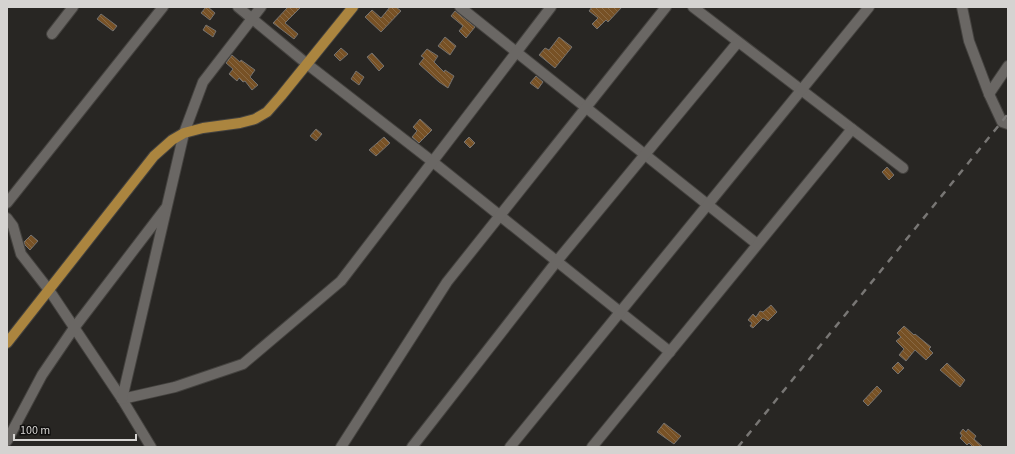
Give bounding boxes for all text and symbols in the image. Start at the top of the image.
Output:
scale bar [14,416,136,442]
text: 100 m [20,422,50,439]

